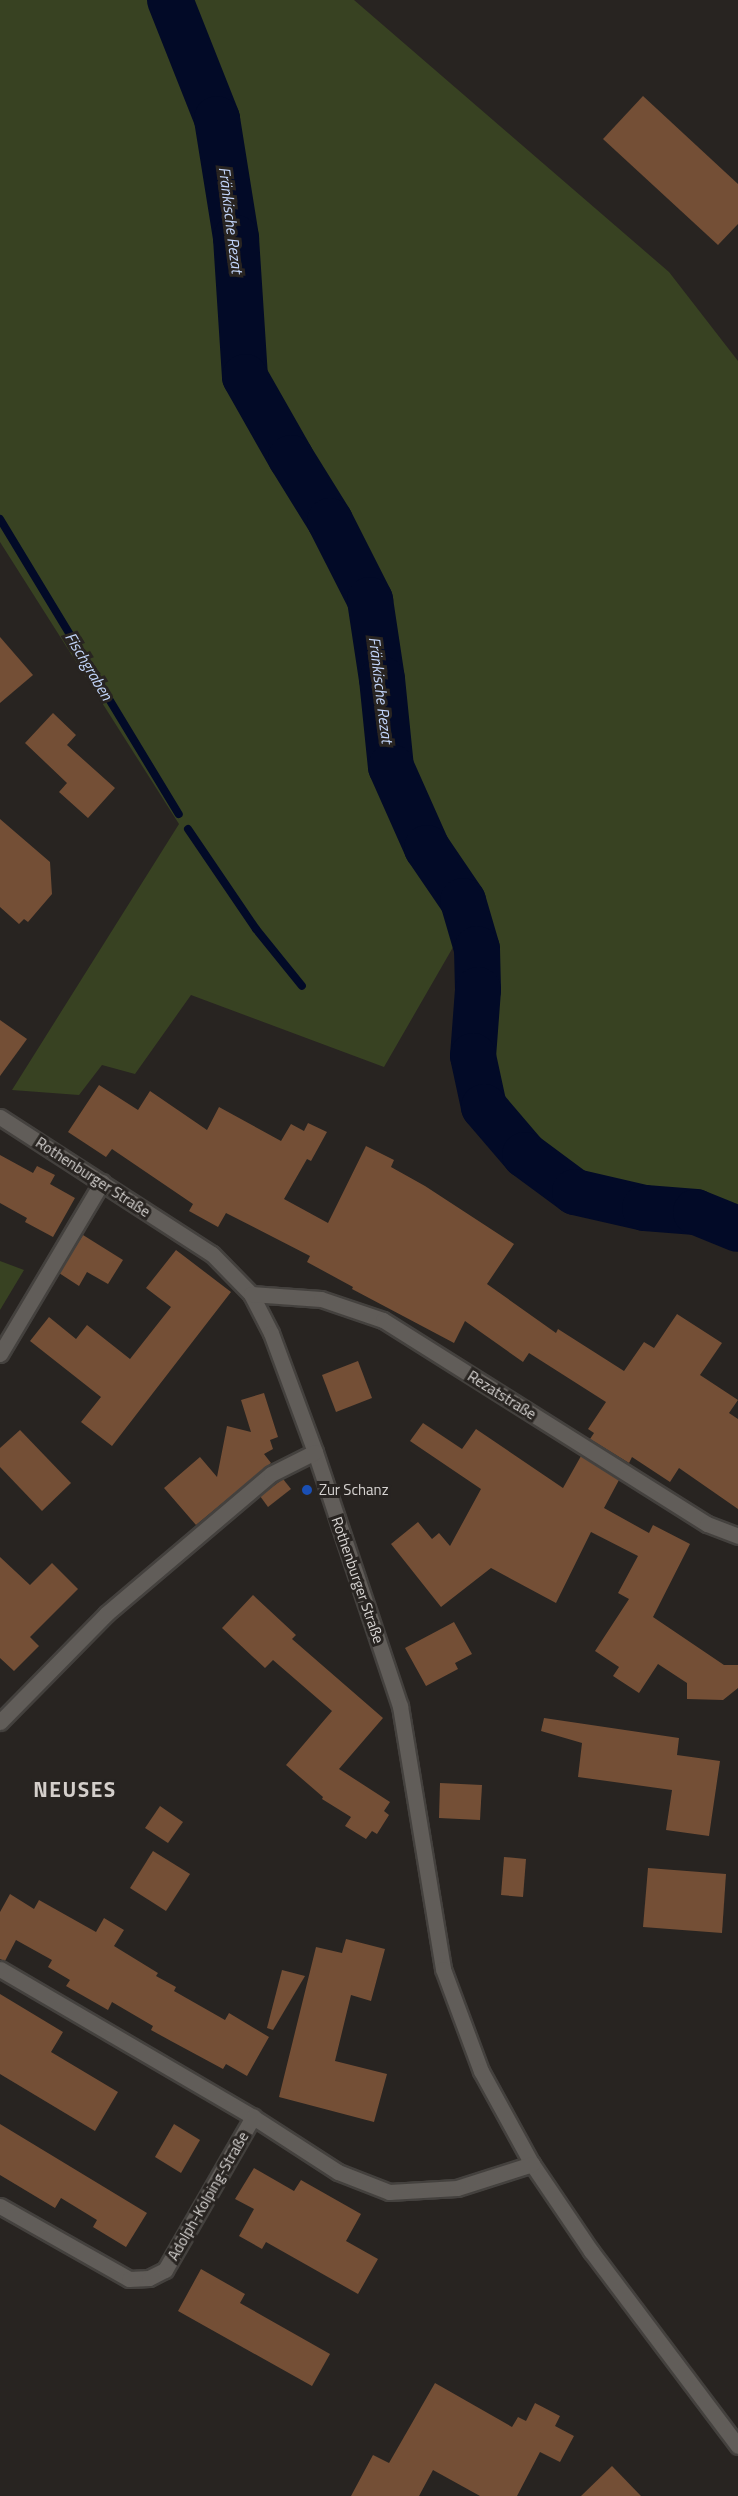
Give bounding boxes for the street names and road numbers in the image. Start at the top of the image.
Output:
street label: Rothenburger Straße [32,1133,154,1221]
street label: Rezatstraße [464,1367,540,1423]
street label: Rothenburger Straße [328,1514,388,1646]
street label: Adolph-Kolping-Straße [164,2129,252,2263]

